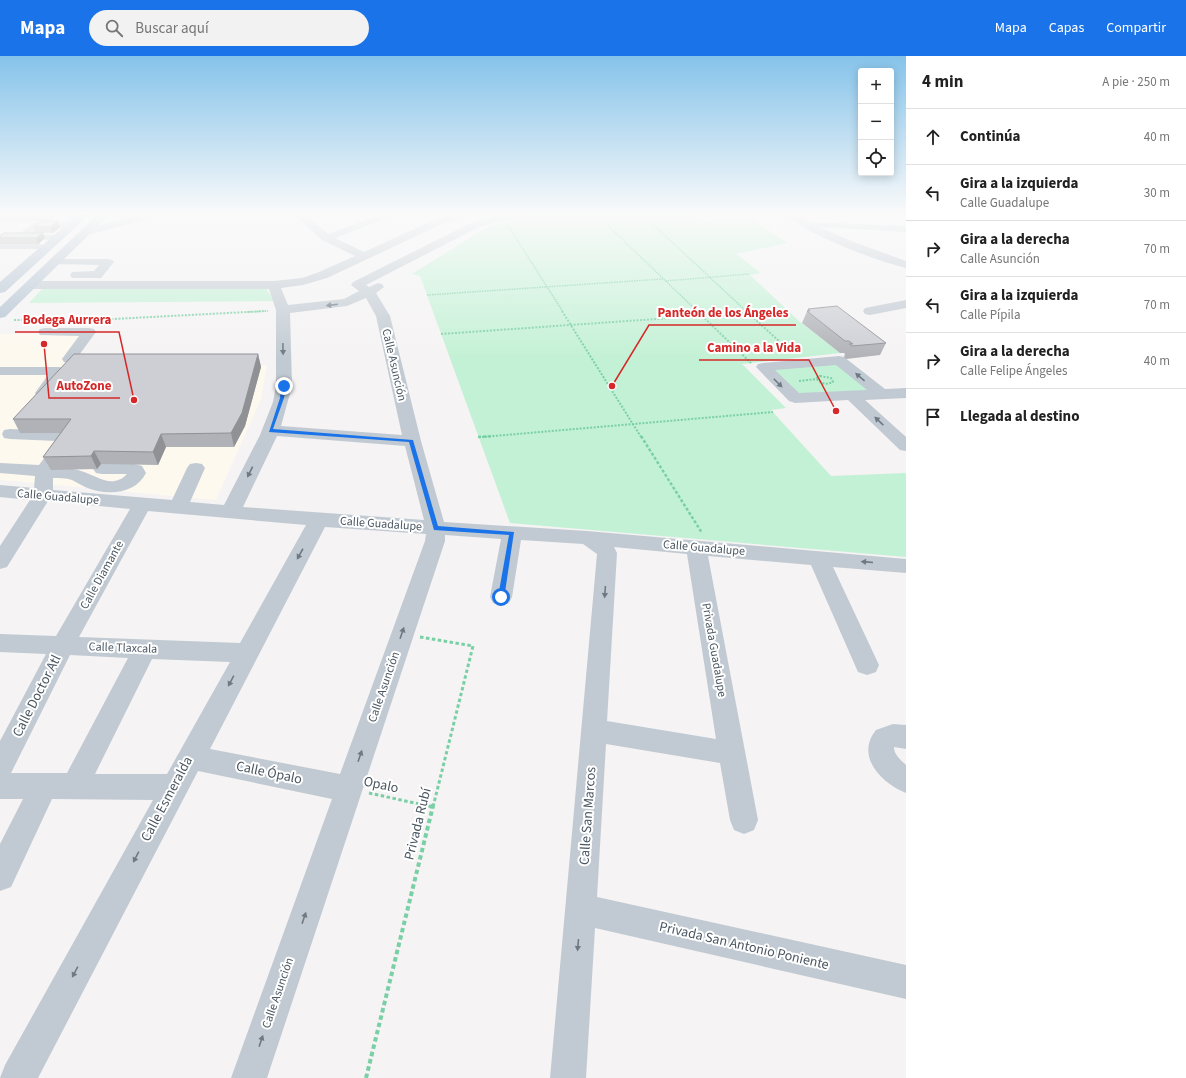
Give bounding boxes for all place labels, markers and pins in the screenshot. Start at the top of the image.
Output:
callout: Panteón de los Ángeles [649,300,796,325]
callout: Bodega Aurrera [15,307,119,332]
callout: Camino a la Vida [699,335,809,360]
callout: AutoZone [49,373,120,398]

